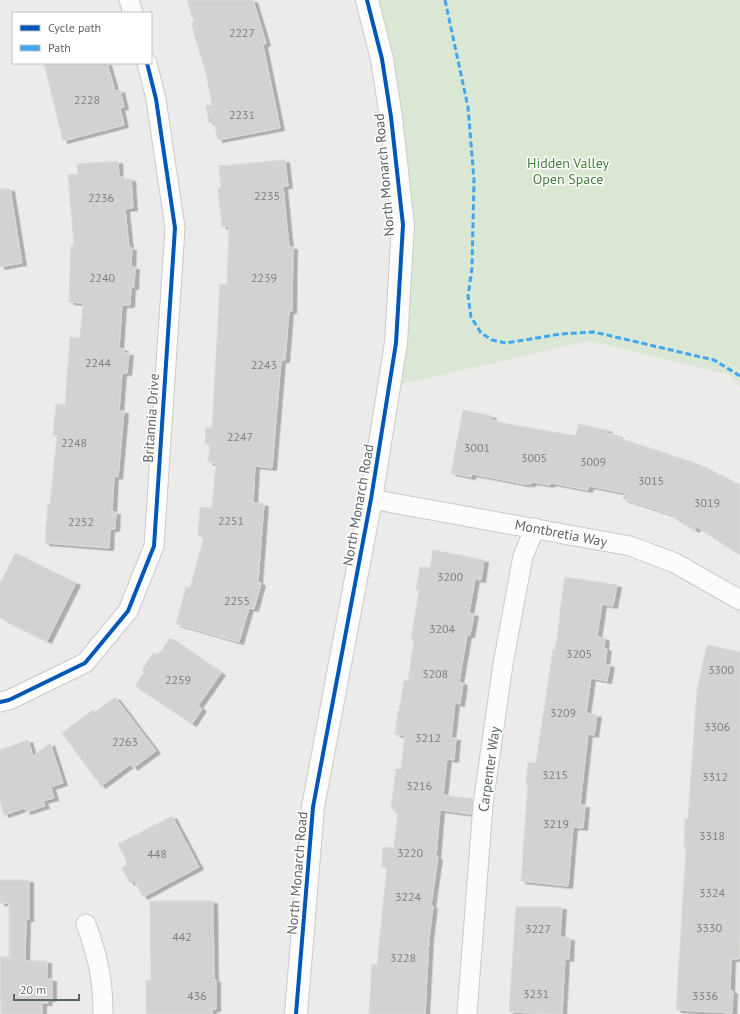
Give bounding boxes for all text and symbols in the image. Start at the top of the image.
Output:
legend [12,12,152,64]
text: Cycle path [48,20,101,35]
house number: 2227 [229,25,255,40]
text: Path [48,40,71,55]
house number: 2228 [74,92,100,107]
house number: 2231 [229,107,255,122]
street label: North Monarch Road [370,113,398,237]
park label: Hidden Valley Open Space [527,154,609,188]
house number: 2235 [254,188,280,203]
house number: 2236 [88,190,114,205]
house number: 2240 [89,270,116,285]
house number: 2239 [251,270,277,285]
house number: 2244 [85,355,112,370]
house number: 2243 [251,357,277,372]
street label: Britannia Drive [139,373,163,463]
house number: 2247 [227,429,253,444]
house number: 2248 [61,435,87,450]
house number: 3001 [464,440,490,455]
street label: North Monarch Road [338,443,378,567]
house number: 3005 [521,450,547,465]
house number: 3009 [580,454,606,469]
house number: 3015 [638,473,664,488]
house number: 3019 [694,495,720,510]
house number: 2251 [218,513,244,528]
house number: 2252 [68,514,94,529]
street label: Montbretia Way [513,515,609,551]
house number: 3200 [437,569,464,584]
house number: 2255 [224,593,250,608]
house number: 3204 [429,621,456,636]
house number: 3205 [566,646,592,661]
house number: 3300 [708,662,735,677]
house number: 3208 [422,666,448,681]
house number: 2259 [165,672,191,687]
house number: 3209 [550,705,576,720]
house number: 3306 [704,719,730,734]
street label: Carpenter Way [474,725,504,813]
house number: 3212 [415,730,441,745]
house number: 2263 [112,734,138,749]
house number: 3215 [542,767,568,782]
house number: 3312 [702,769,728,784]
house number: 3216 [406,778,432,793]
street label: North Monarch Road [283,811,311,935]
house number: 3219 [543,816,569,831]
house number: 3318 [699,828,725,843]
house number: 3220 [397,845,424,860]
house number: 448 [147,846,167,861]
house number: 3324 [699,885,726,900]
house number: 3224 [395,889,422,904]
house number: 3330 [696,920,723,935]
house number: 3227 [525,921,551,936]
house number: 442 [172,929,192,944]
house number: 3228 [390,950,416,965]
scale bar [14,976,79,1002]
text: 20 m [20,982,46,997]
house number: 3231 [523,986,549,1001]
house number: 436 [187,988,207,1003]
house number: 3336 [692,988,718,1003]

